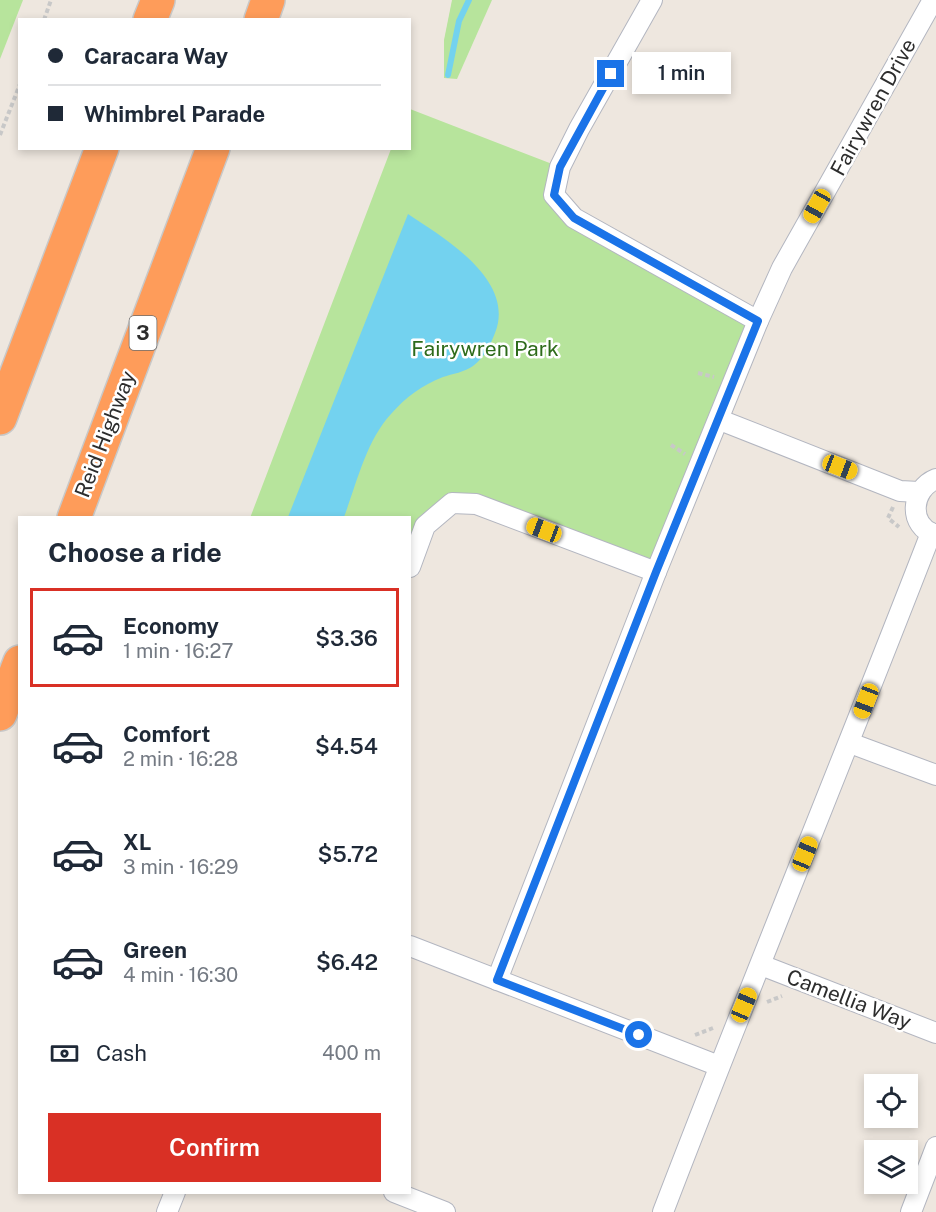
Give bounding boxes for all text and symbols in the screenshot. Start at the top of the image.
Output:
street label: Fairywren Drive [825,34,921,180]
text: Caracara Way [84,43,228,69]
callout: 1 min [632,53,731,95]
route end [597,60,624,87]
text: 1 min [658,61,705,85]
text: Whimbrel Parade [84,101,265,127]
car [800,186,834,226]
road number: 3 [130,316,156,350]
park label: Fairywren Park [411,336,559,361]
street label: Reid Highway [69,367,141,501]
car [820,452,860,482]
car [524,515,564,545]
text: Choose a ride [48,536,222,568]
icon: car [51,611,105,665]
text: Economy [123,613,219,639]
text: $3.36 [315,625,378,651]
text: 1 min · 16:27 [123,639,234,663]
car [851,681,881,721]
icon: car [51,719,105,773]
text: Comfort [123,721,210,747]
text: $4.54 [315,733,378,759]
text: 2 min · 16:28 [123,747,238,771]
icon: car [51,827,105,881]
text: XL [123,829,151,855]
car [790,834,820,874]
text: $5.72 [318,841,378,867]
text: 3 min · 16:29 [123,855,238,879]
icon: car [51,935,105,989]
text: Green [123,937,187,963]
text: $6.42 [316,949,378,975]
text: 4 min · 16:30 [123,963,238,987]
street label: Camellia Way [783,964,915,1034]
car [729,985,759,1025]
route start [625,1021,652,1048]
icon: cash [48,1037,81,1070]
text: Cash [96,1040,147,1066]
text: 400 m [322,1041,381,1065]
map controls [864,1074,918,1194]
button: locate [864,1074,918,1128]
button: Confirm [48,1113,381,1182]
button: layers [864,1140,918,1194]

